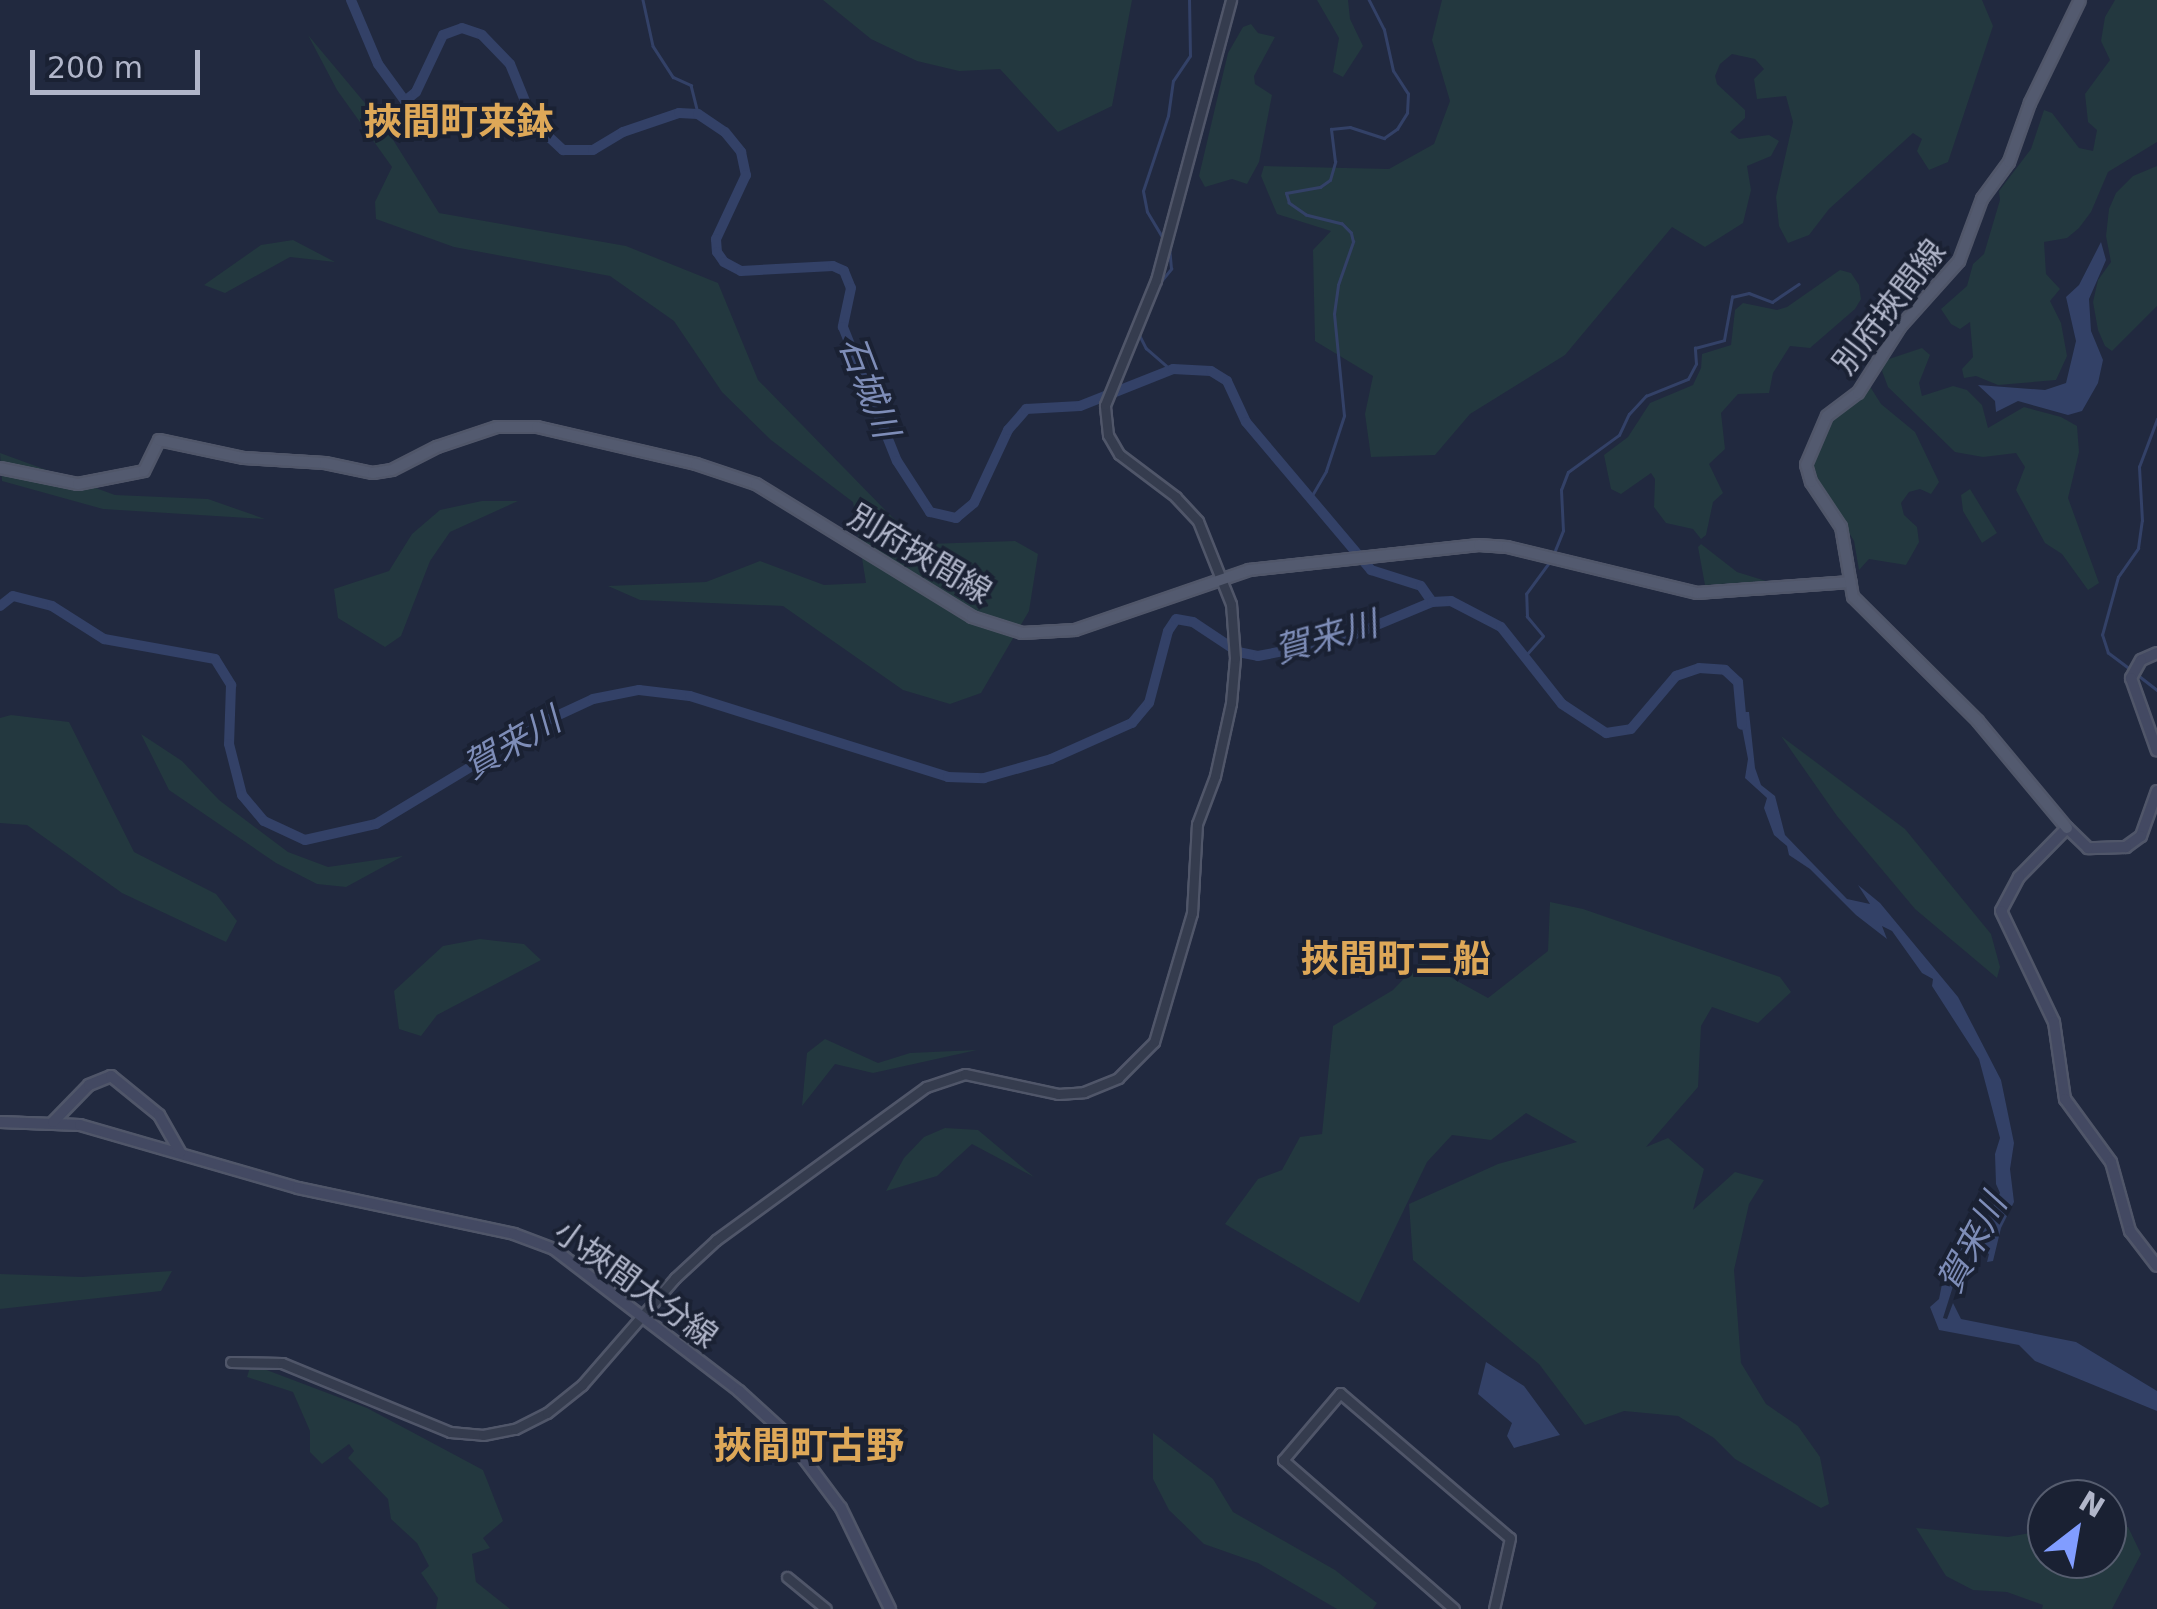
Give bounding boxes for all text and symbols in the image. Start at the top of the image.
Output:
scale bar [35,30,205,92]
text: 200 m [47,50,143,85]
district label: 挾間町来鉢 [364,100,554,146]
street label: 別府挾間線 [1825,232,1953,382]
water label: 石城川 [831,330,907,444]
street label: 別府挾間線 [842,496,998,612]
water label: 賀来川 [1270,602,1382,672]
water label: 賀来川 [456,699,568,787]
district label: 挾間町三船 [1301,937,1491,983]
water label: 賀来川 [1929,1187,2015,1299]
street label: 小挾間大分線 [547,1212,725,1356]
district label: 挾間町古野 [714,1424,904,1470]
north arrow [2027,1479,2127,1579]
text: N [2073,1484,2110,1525]

